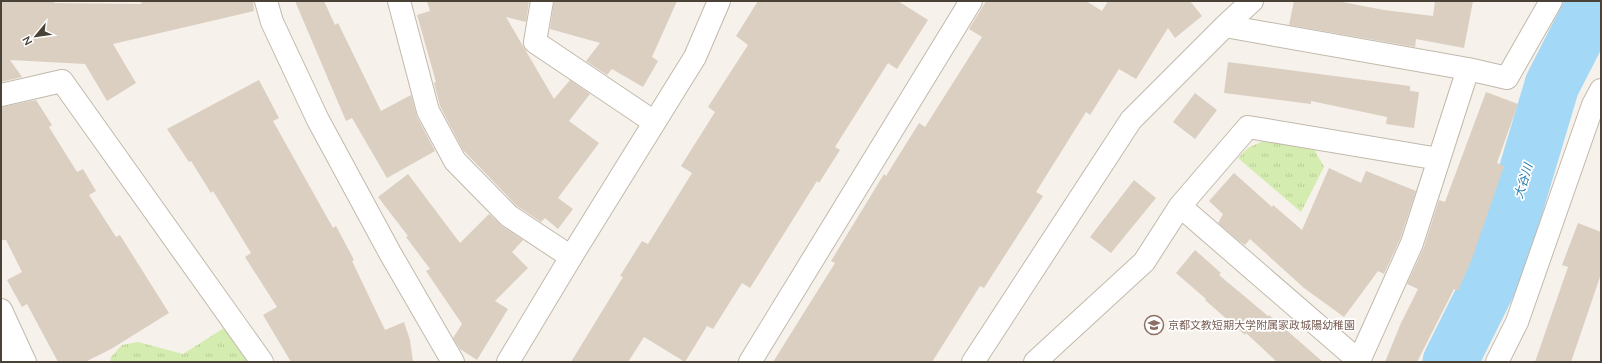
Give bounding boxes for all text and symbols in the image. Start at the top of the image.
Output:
north arrow [16,16,56,56]
text: N [19,34,35,48]
water label: 大谷川 [1511,160,1536,200]
school or university icon: 京都文教短期大学附属家政城陽幼稚園 [1143,314,1165,336]
place label: 京都文教短期大学附属家政城陽幼稚園 [1168,318,1355,332]

